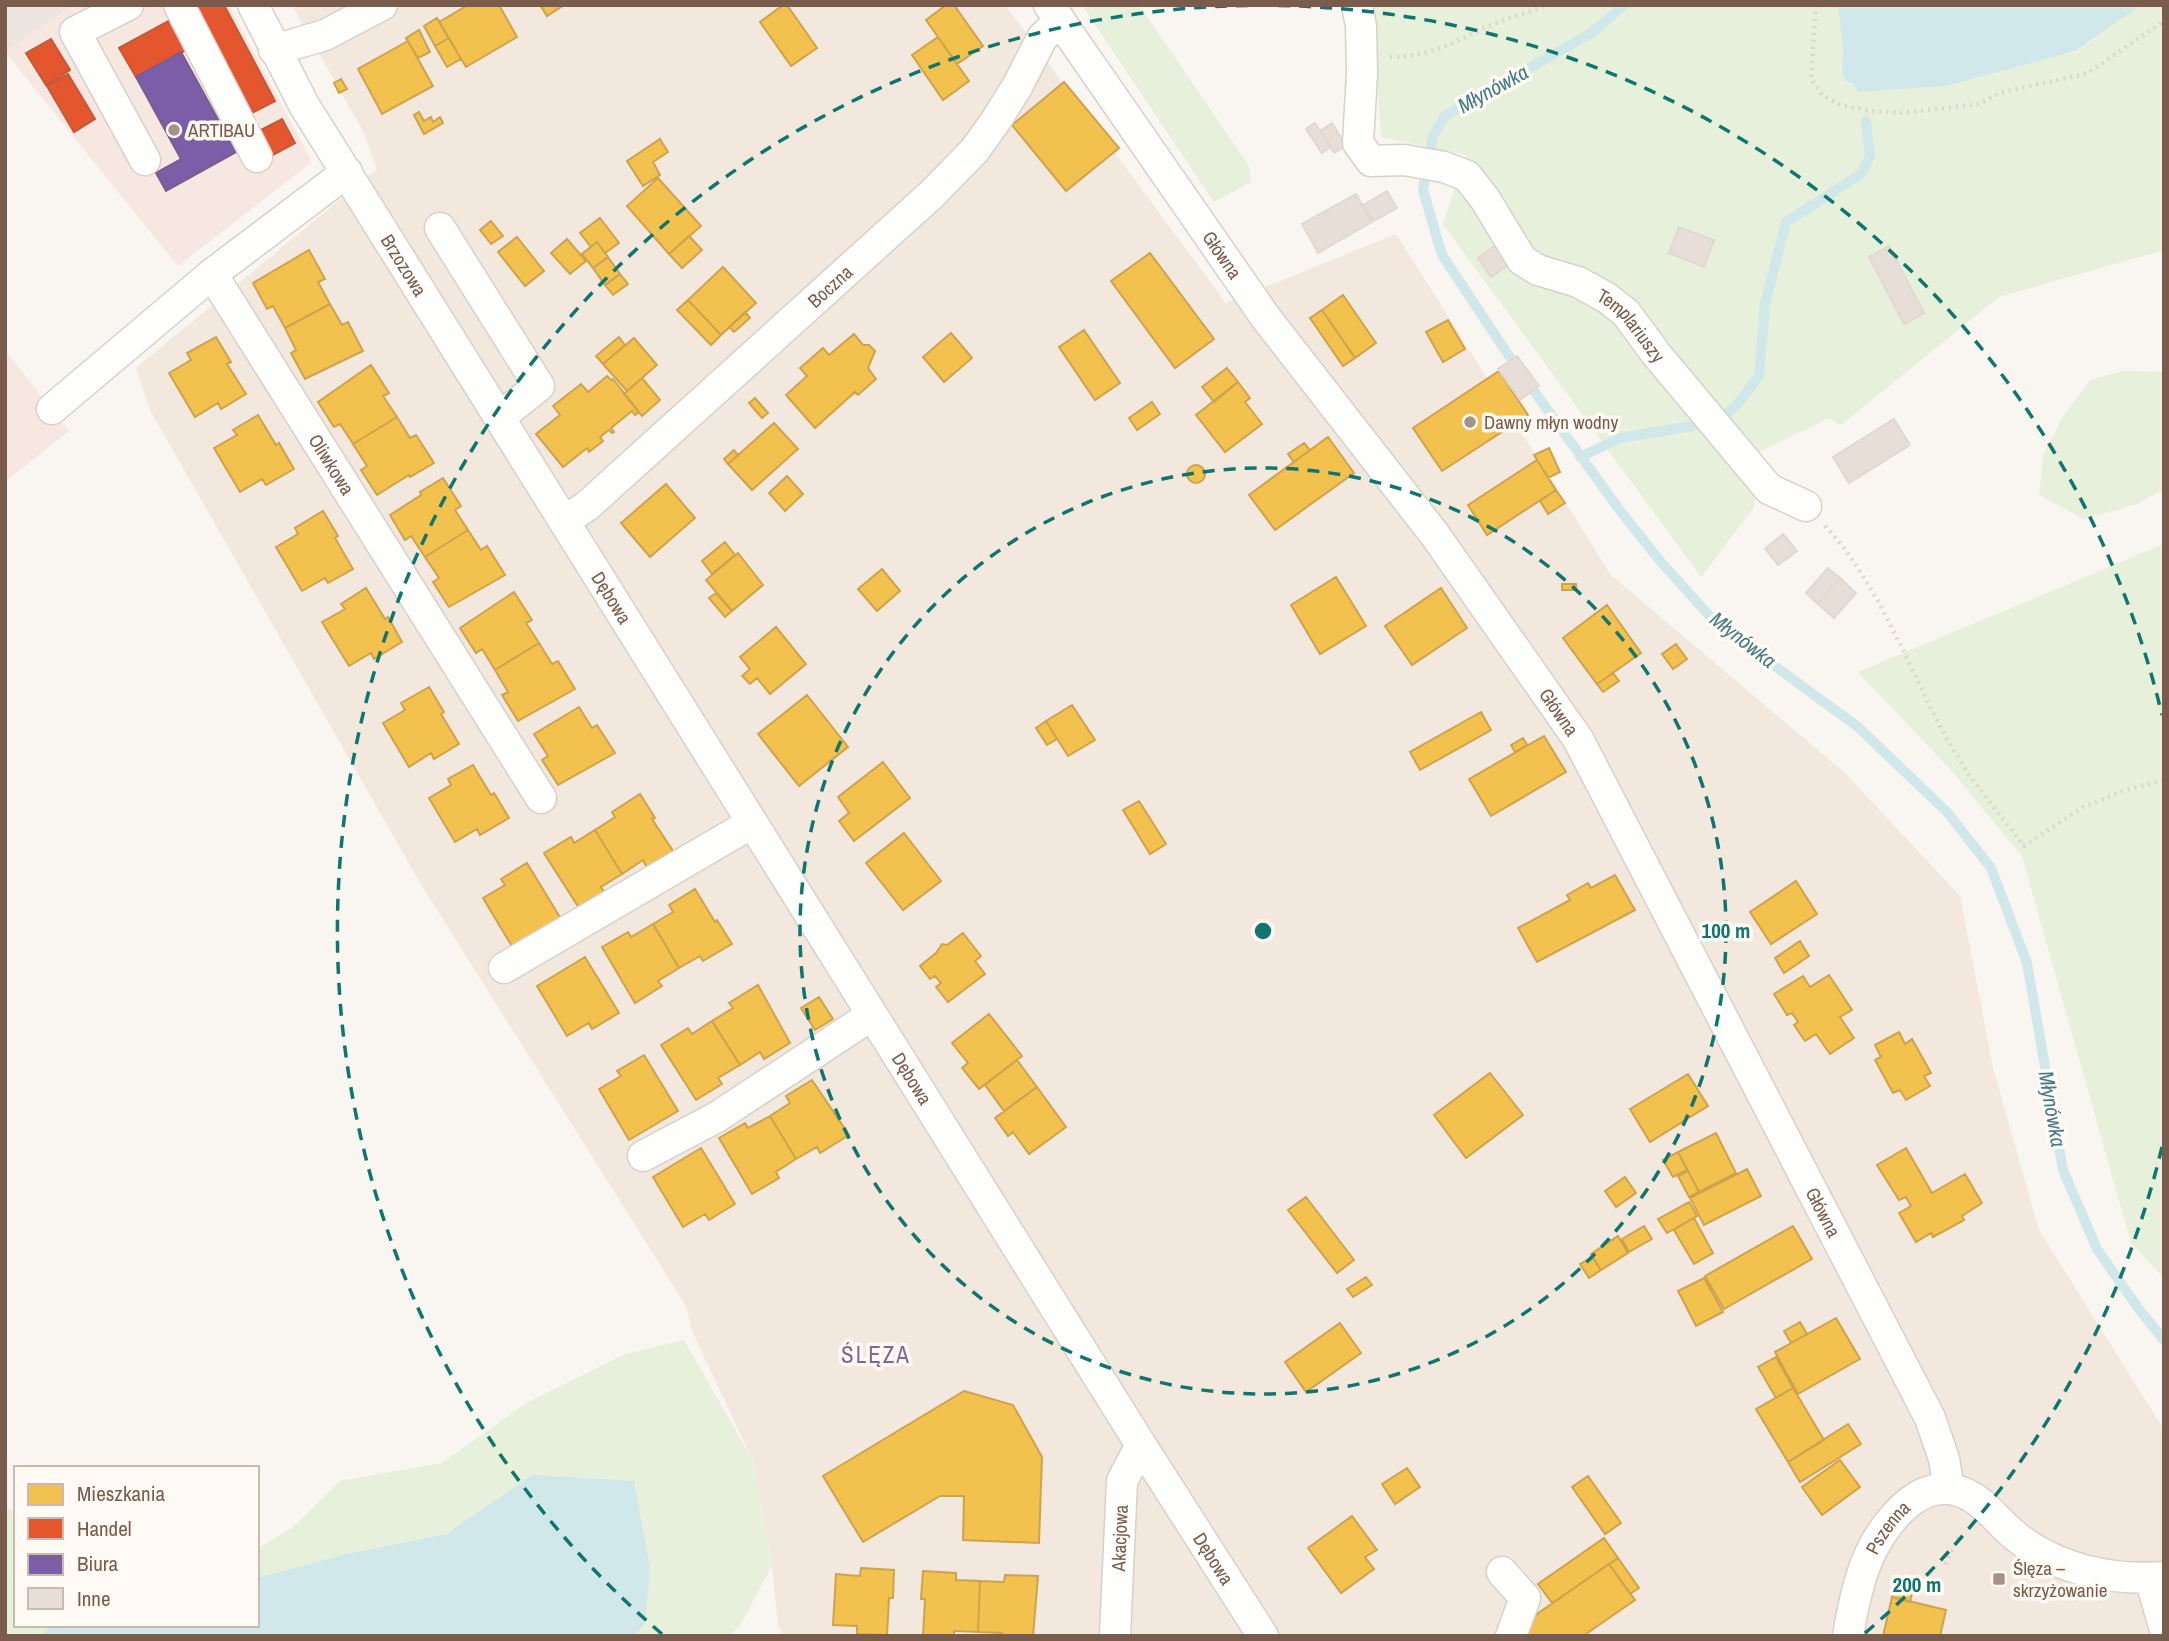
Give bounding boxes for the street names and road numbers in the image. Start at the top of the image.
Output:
street label: Główna [1196,226,1248,284]
street label: Brzozowa [375,229,433,301]
street label: Boczna [802,259,858,313]
street label: Templariuszy [1593,282,1671,368]
street label: Oliwkowa [303,429,361,500]
street label: Dębowa [585,566,638,629]
street label: Główna [1533,683,1585,741]
street label: Dębowa [886,1047,938,1110]
street label: Główna [1800,1183,1847,1242]
street label: Pszenna [1859,1494,1916,1559]
street label: Akacjowa [1105,1504,1134,1573]
street label: Dębowa [1187,1528,1240,1590]

